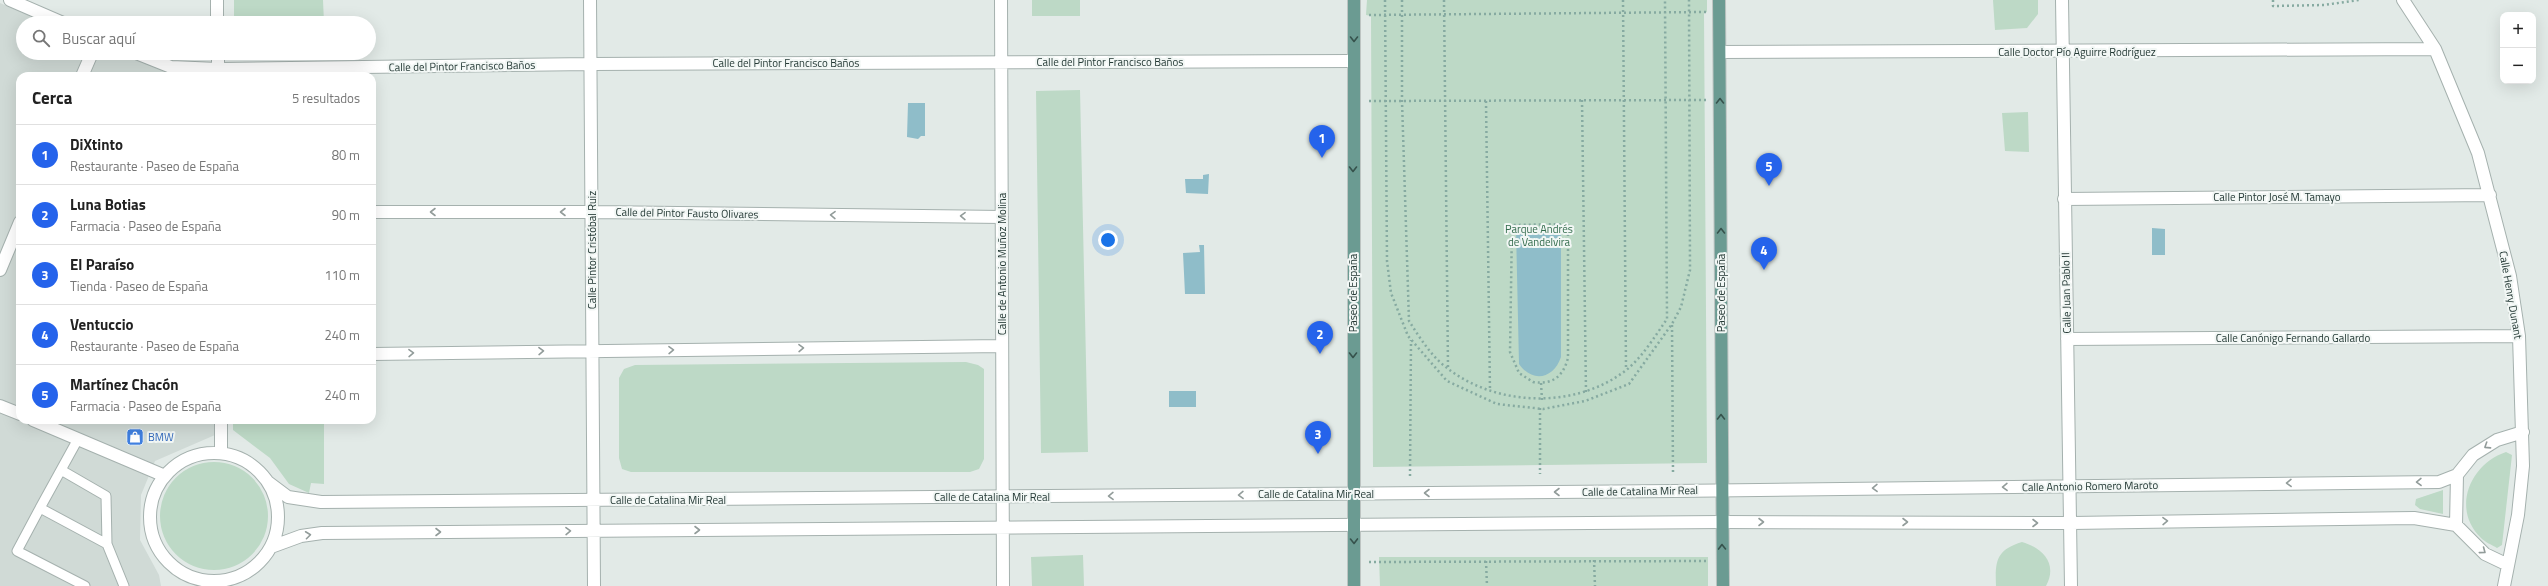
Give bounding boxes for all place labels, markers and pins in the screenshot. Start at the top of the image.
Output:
pin: 1 [1309,125,1335,158]
pin: 5 [1756,153,1782,186]
pin: 4 [1751,237,1777,270]
pin: 2 [1307,321,1333,354]
pin: 3 [1305,421,1331,454]
shop icon: BMW [125,427,145,447]
place label: BMW [148,429,174,445]

